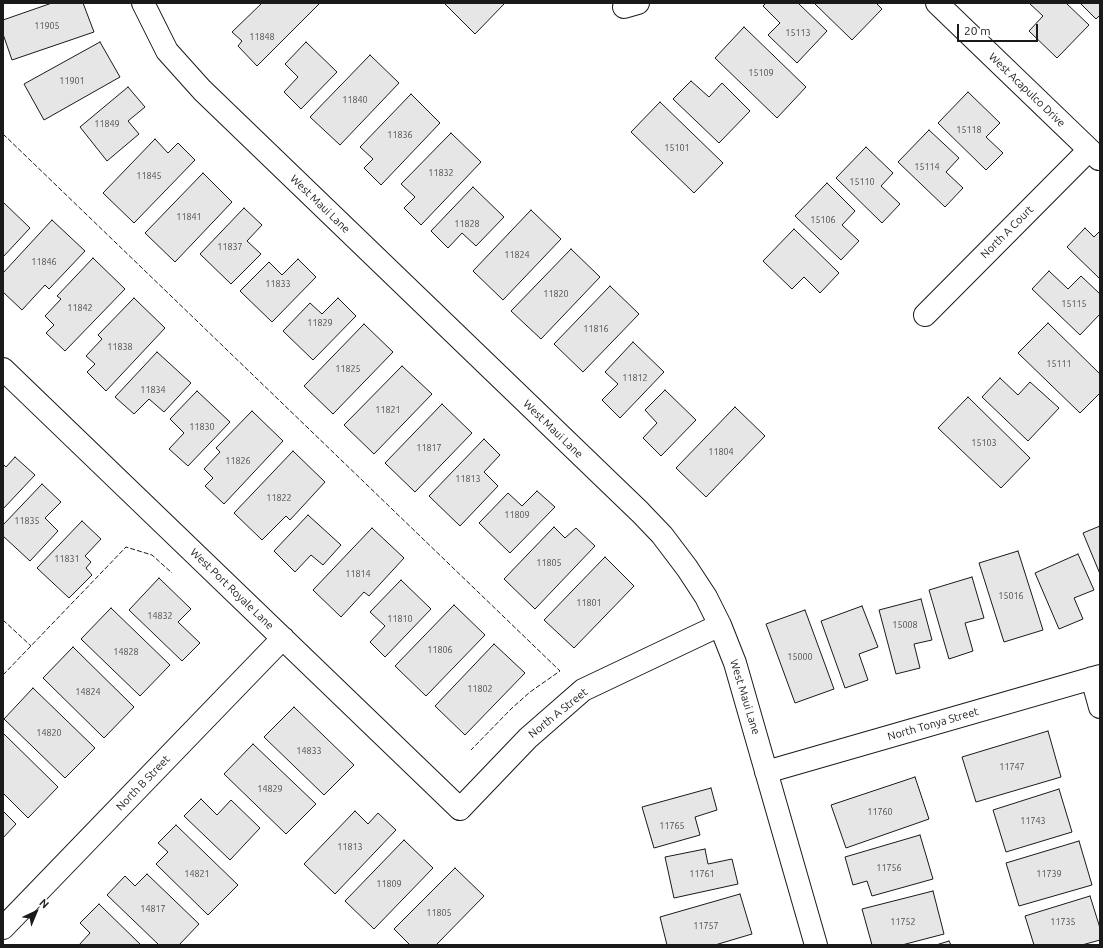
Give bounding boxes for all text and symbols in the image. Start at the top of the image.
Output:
scale bar [959,16,1040,42]
house number: 11905 [34,21,60,31]
text: 20 m [964,24,991,37]
house number: 15113 [785,28,811,38]
house number: 11848 [249,32,275,42]
street label: West Acapulco Drive [986,50,1068,130]
house number: 15109 [748,68,774,78]
house number: 11901 [59,76,85,86]
house number: 11840 [342,95,368,105]
house number: 11849 [94,119,120,129]
house number: 15118 [956,125,982,135]
house number: 11836 [387,130,413,140]
house number: 15101 [664,143,690,153]
house number: 15114 [914,162,940,172]
house number: 11832 [428,168,454,178]
house number: 11845 [136,171,162,181]
street label: West Maui Lane [287,172,353,236]
house number: 15110 [849,177,875,187]
street label: North A Court [978,203,1036,261]
house number: 11841 [176,212,202,222]
house number: 15106 [810,215,836,225]
house number: 11828 [454,219,480,229]
house number: 11837 [217,242,243,252]
house number: 11824 [504,250,530,260]
house number: 11846 [31,257,57,267]
house number: 11833 [265,279,291,289]
house number: 11820 [543,289,569,299]
house number: 15115 [1061,299,1087,309]
house number: 11842 [67,303,93,313]
house number: 11829 [307,318,333,328]
house number: 11816 [583,324,609,334]
house number: 11838 [107,342,133,352]
house number: 15111 [1046,359,1072,369]
house number: 11825 [335,364,361,374]
house number: 11812 [622,373,648,383]
house number: 11834 [140,385,166,395]
street label: West Maui Lane [520,397,586,461]
house number: 11821 [375,405,401,415]
house number: 11830 [189,422,215,432]
house number: 15103 [971,438,997,448]
house number: 11817 [416,443,442,453]
house number: 11804 [708,447,734,457]
house number: 11826 [225,456,251,466]
house number: 11813 [455,474,481,484]
house number: 11822 [266,493,292,503]
house number: 11809 [504,510,530,520]
house number: 11835 [14,516,40,526]
street label: West Port Royale Lane [188,546,276,632]
house number: 11831 [54,554,80,564]
house number: 11805 [536,558,562,568]
house number: 11814 [345,569,371,579]
house number: 15016 [998,591,1024,601]
house number: 11801 [576,598,602,608]
house number: 14832 [147,611,173,621]
house number: 11810 [387,614,413,624]
house number: 15008 [892,620,918,630]
house number: 11806 [427,645,453,655]
house number: 14828 [113,647,139,657]
house number: 15000 [787,652,813,662]
street label: West Maui Lane [727,658,763,736]
house number: 11802 [467,684,493,694]
street label: North A Street [526,685,590,741]
house number: 14824 [75,687,101,697]
street label: North Tonya Street [886,705,980,743]
house number: 14820 [36,728,62,738]
house number: 14833 [296,746,322,756]
street label: North B Street [113,753,173,813]
house number: 11747 [999,762,1025,772]
house number: 14829 [257,784,283,794]
house number: 11760 [867,807,893,817]
house number: 11743 [1020,816,1046,826]
house number: 11765 [659,821,685,831]
house number: 11813 [337,842,363,852]
house number: 11756 [876,863,902,873]
house number: 14821 [184,869,210,879]
house number: 11761 [689,869,715,879]
house number: 11739 [1036,869,1062,879]
house number: 11809 [376,879,402,889]
north arrow [16,892,56,932]
text: N [37,896,51,911]
house number: 14817 [140,904,166,914]
house number: 11805 [426,908,452,918]
house number: 11752 [890,917,916,927]
house number: 11735 [1050,917,1076,927]
house number: 11757 [693,921,719,931]

